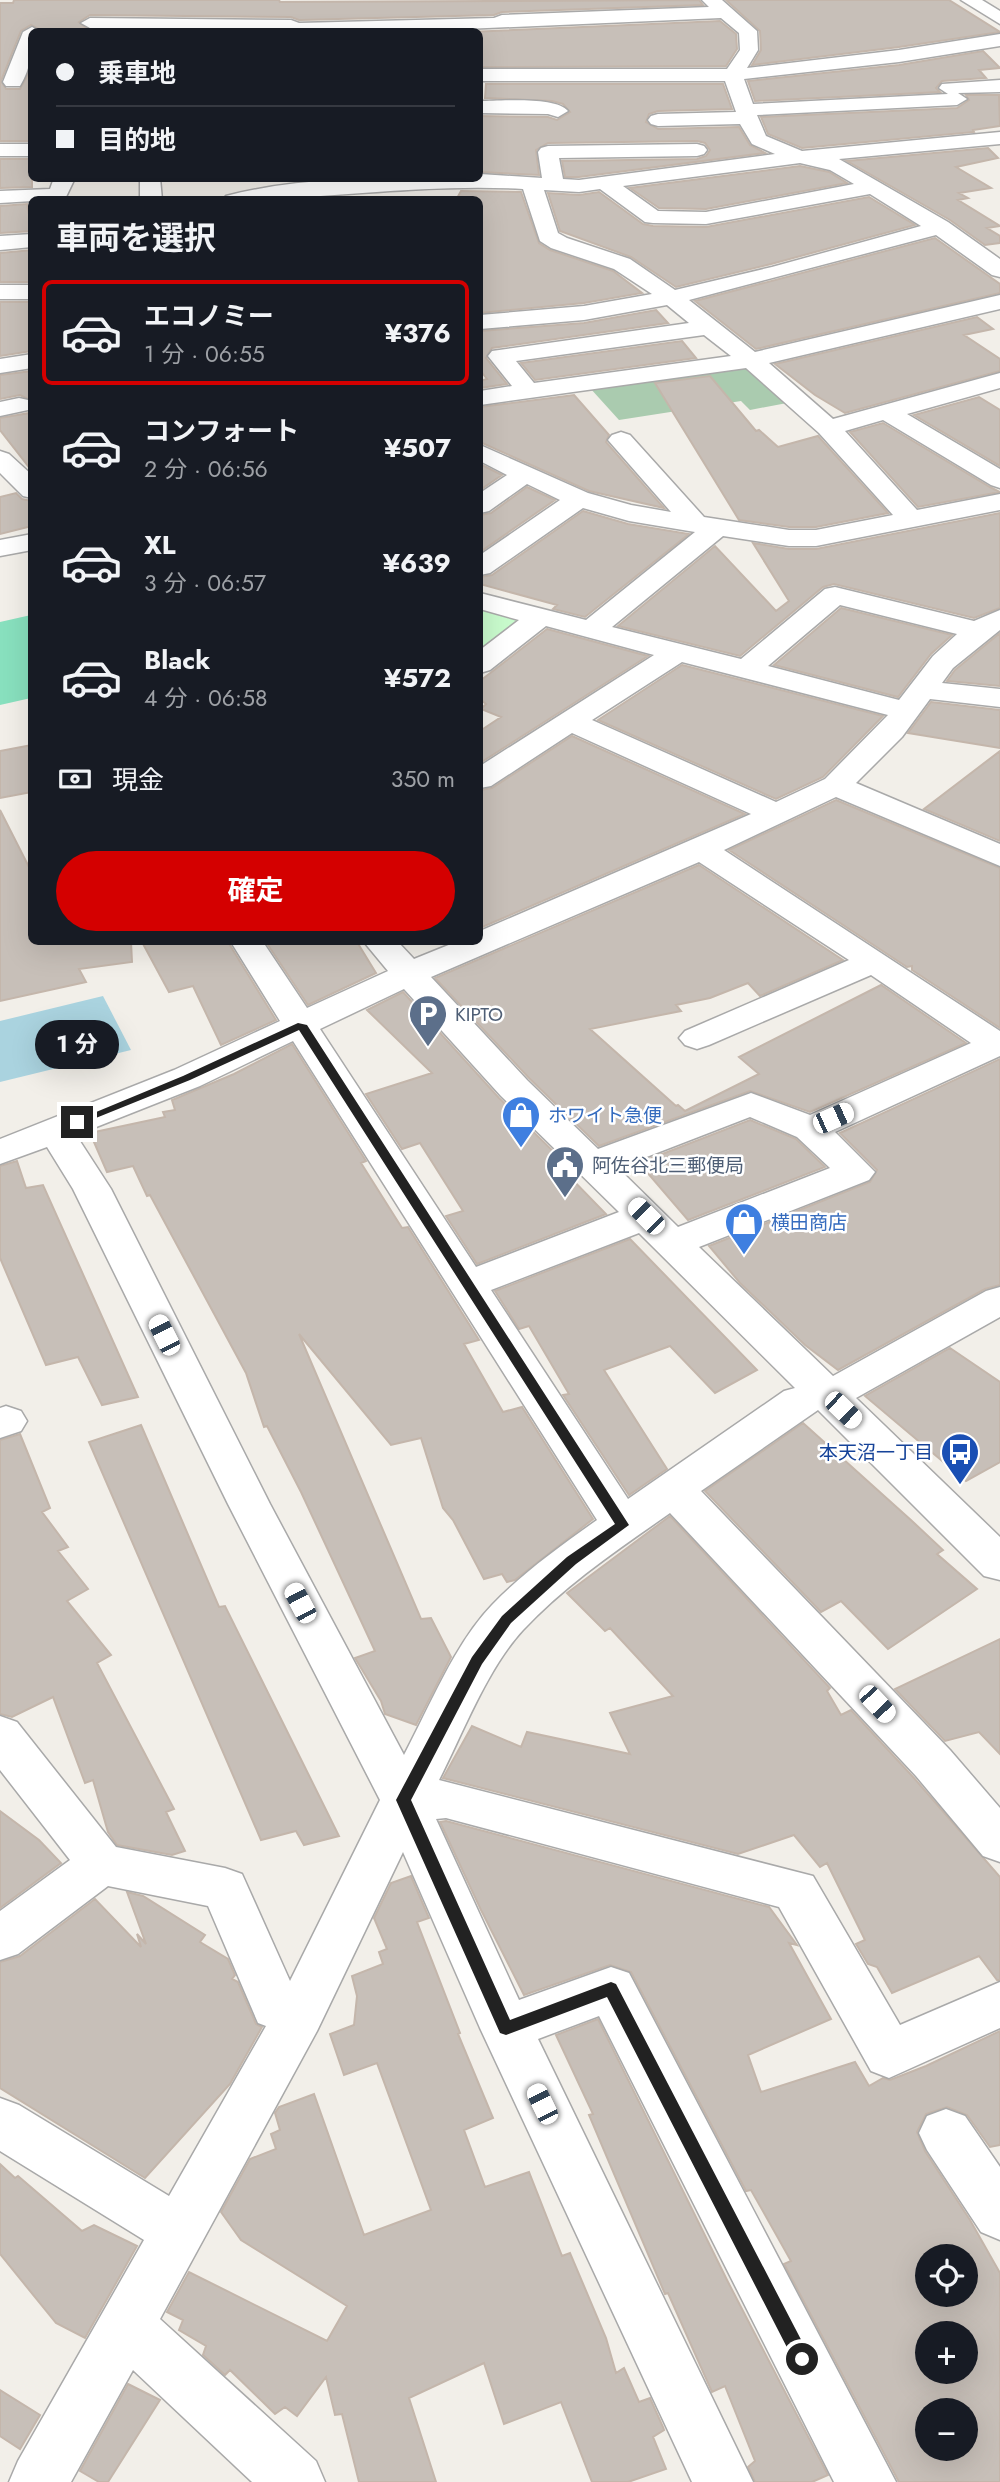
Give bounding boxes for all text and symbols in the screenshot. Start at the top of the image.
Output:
text: 乗車地 [98,54,176,92]
text: 目的地 [98,121,176,159]
text: 車両を選択 [56,215,216,261]
text: エコノミー [144,297,274,335]
icon: car [60,301,123,364]
text: ¥376 [385,314,451,352]
text: 1 分 · 06:55 [144,337,265,371]
text: コンフォート [144,412,299,450]
icon: car [60,416,123,479]
text: ¥507 [384,429,451,467]
text: 2 分 · 06:56 [144,452,268,486]
text: XL [144,526,176,564]
icon: car [60,531,123,594]
text: ¥639 [383,544,451,582]
text: 3 分 · 06:57 [144,566,266,600]
text: Black [144,641,210,679]
icon: car [60,646,123,709]
text: ¥572 [384,659,451,697]
text: 4 分 · 06:58 [144,681,268,715]
icon: cash [56,760,94,798]
text: 現金 [112,761,164,799]
text: 350 m [391,762,455,796]
button: 確定 [56,851,455,931]
parking icon: KIPTO [407,993,449,1048]
place label: KIPTO [455,1001,503,1028]
callout: 1 分 [35,1020,119,1070]
text: 1 分 [56,1027,98,1061]
shop icon: ホワイト急便 [500,1094,542,1149]
car [810,1100,857,1136]
place label: ホワイト急便 [548,1102,662,1129]
route end [61,1106,93,1138]
public building icon: 阿佐谷北三郵便局 [544,1144,586,1199]
place label: 阿佐谷北三郵便局 [592,1152,744,1179]
car [624,1194,669,1238]
shop icon: 横田商店 [723,1201,765,1256]
place label: 横田商店 [771,1209,847,1236]
car [146,1312,183,1358]
car [821,1388,866,1432]
bus stop icon: 本天沼一丁目 [939,1431,981,1486]
place label: 本天沼一丁目 [819,1439,933,1466]
car [281,1580,320,1626]
car [855,1681,900,1727]
car [524,2081,561,2127]
map controls [915,2244,978,2461]
button: locate [915,2244,978,2307]
button: + [915,2321,978,2384]
route start [786,2343,818,2375]
button: − [915,2398,978,2461]

